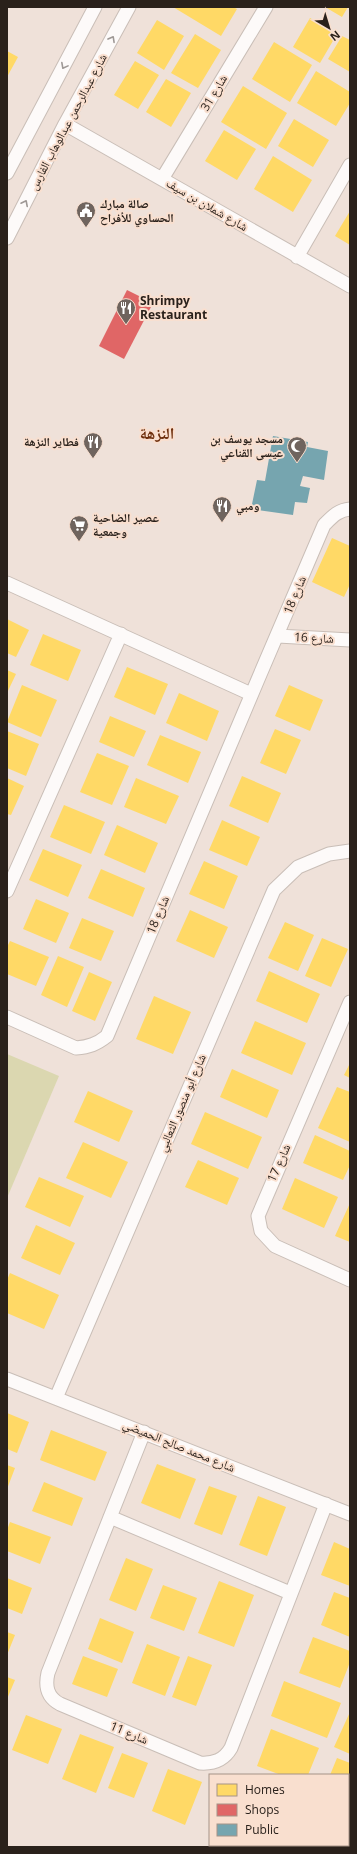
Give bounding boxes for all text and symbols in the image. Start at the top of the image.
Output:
north arrow [309,8,349,48]
text: N [327,28,344,45]
one-way arrow [107,35,115,43]
street label: شارع عبدالرحمن عبدالوهاب الفارس [24,51,111,193]
one-way arrow [61,62,69,69]
street label: شارع 31 [196,71,231,114]
street label: شارع شملان بن سيف [163,174,251,235]
place label: صالة مبارك الحساوي للأفراح [100,195,174,228]
one-way arrow [20,200,28,207]
public building icon: صالة مبارك الحساوي للأفراح [75,200,97,228]
place label: Shrimpy Restaurant [140,292,207,323]
restaurant icon: Shrimpy Restaurant [115,297,137,325]
district label: النزهة [140,422,174,444]
place label: مسجد يوسف بن عيسى القناعي [210,430,283,463]
restaurant icon: فطاير النزهة [82,431,104,459]
place label: فطاير النزهة [24,433,79,450]
mosque icon: مسجد يوسف بن عيسى القناعي [286,435,308,463]
restaurant icon: ومبي [211,495,233,523]
place label: ومبي [236,497,259,516]
place label: عصير الضاحية وجمعية [93,509,159,540]
supermarket icon: عصير الضاحية وجمعية [68,514,90,542]
street label: شارع 18 [279,573,310,616]
street label: شارع 16 [294,628,334,647]
street label: شارع 18 [142,893,173,936]
street label: شارع أبو منصور الثعالبي [153,1051,212,1155]
street label: شارع 17 [263,1141,294,1184]
street label: شارع محمد صالح الحميضي [120,1415,238,1478]
street label: شارع 11 [108,1717,151,1748]
legend [209,1774,349,1846]
text: Homes [245,1781,285,1798]
text: Shops [245,1801,280,1818]
text: Public [245,1821,279,1838]

